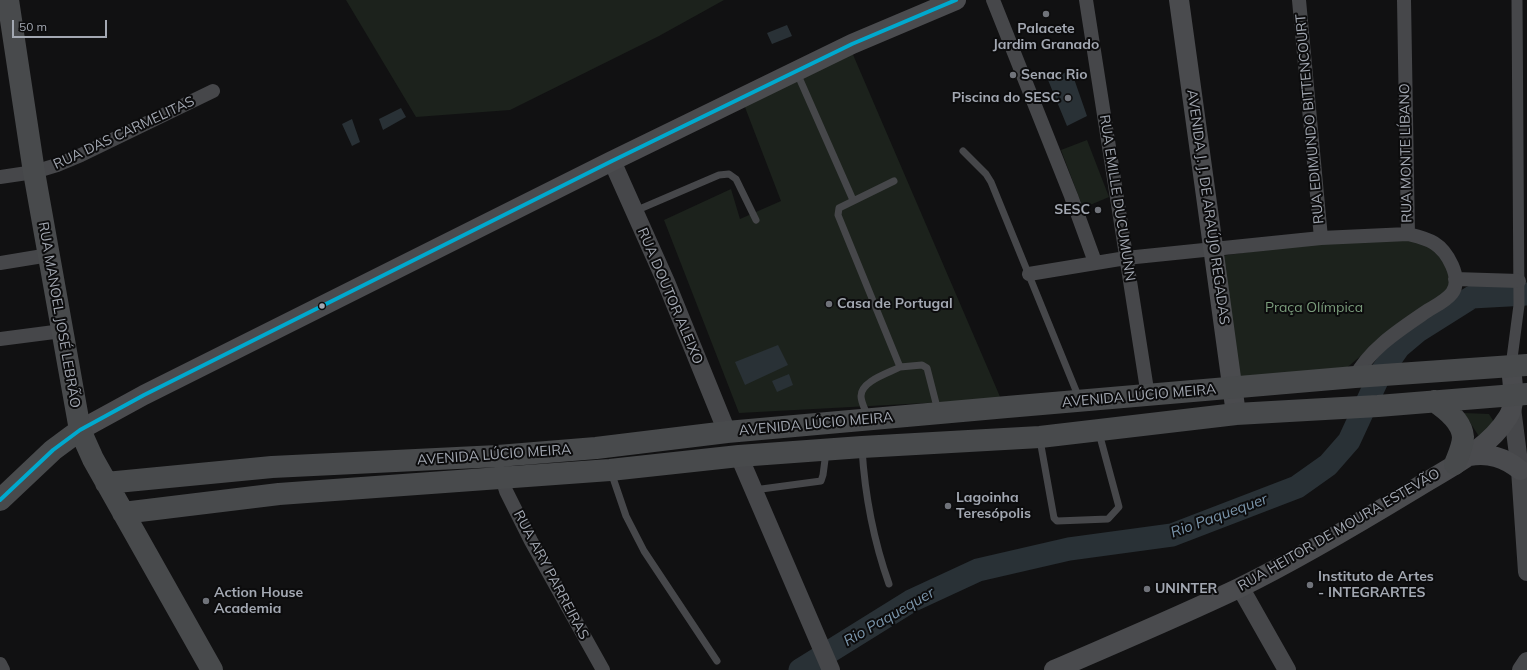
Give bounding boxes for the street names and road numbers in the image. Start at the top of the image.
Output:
street label: RUA EDIMUNDO BITTENCOURT [1292,13,1328,225]
street label: RUA MONTE LÍBANO [1396,83,1416,223]
street label: AVENIDA J. J. DE ARAÚJO REGADAS [1183,88,1233,326]
street label: RUA DAS CARMELITAS [51,93,197,173]
street label: RUA EMILLE DUCUMUNN [1096,114,1138,282]
street label: RUA MANOEL JOSÉ LEBRÃO [34,221,84,409]
street label: RUA DOUTOR ALEIXO [634,225,706,367]
street label: AVENIDA LÚCIO MEIRA [1061,381,1217,411]
street label: AVENIDA LÚCIO MEIRA [738,409,894,439]
street label: AVENIDA LÚCIO MEIRA [416,441,572,469]
street label: RUA HEITOR DE MOURA ESTEVÃO [1235,465,1443,595]
street label: RUA ARY PARREIRAS [510,508,592,642]

